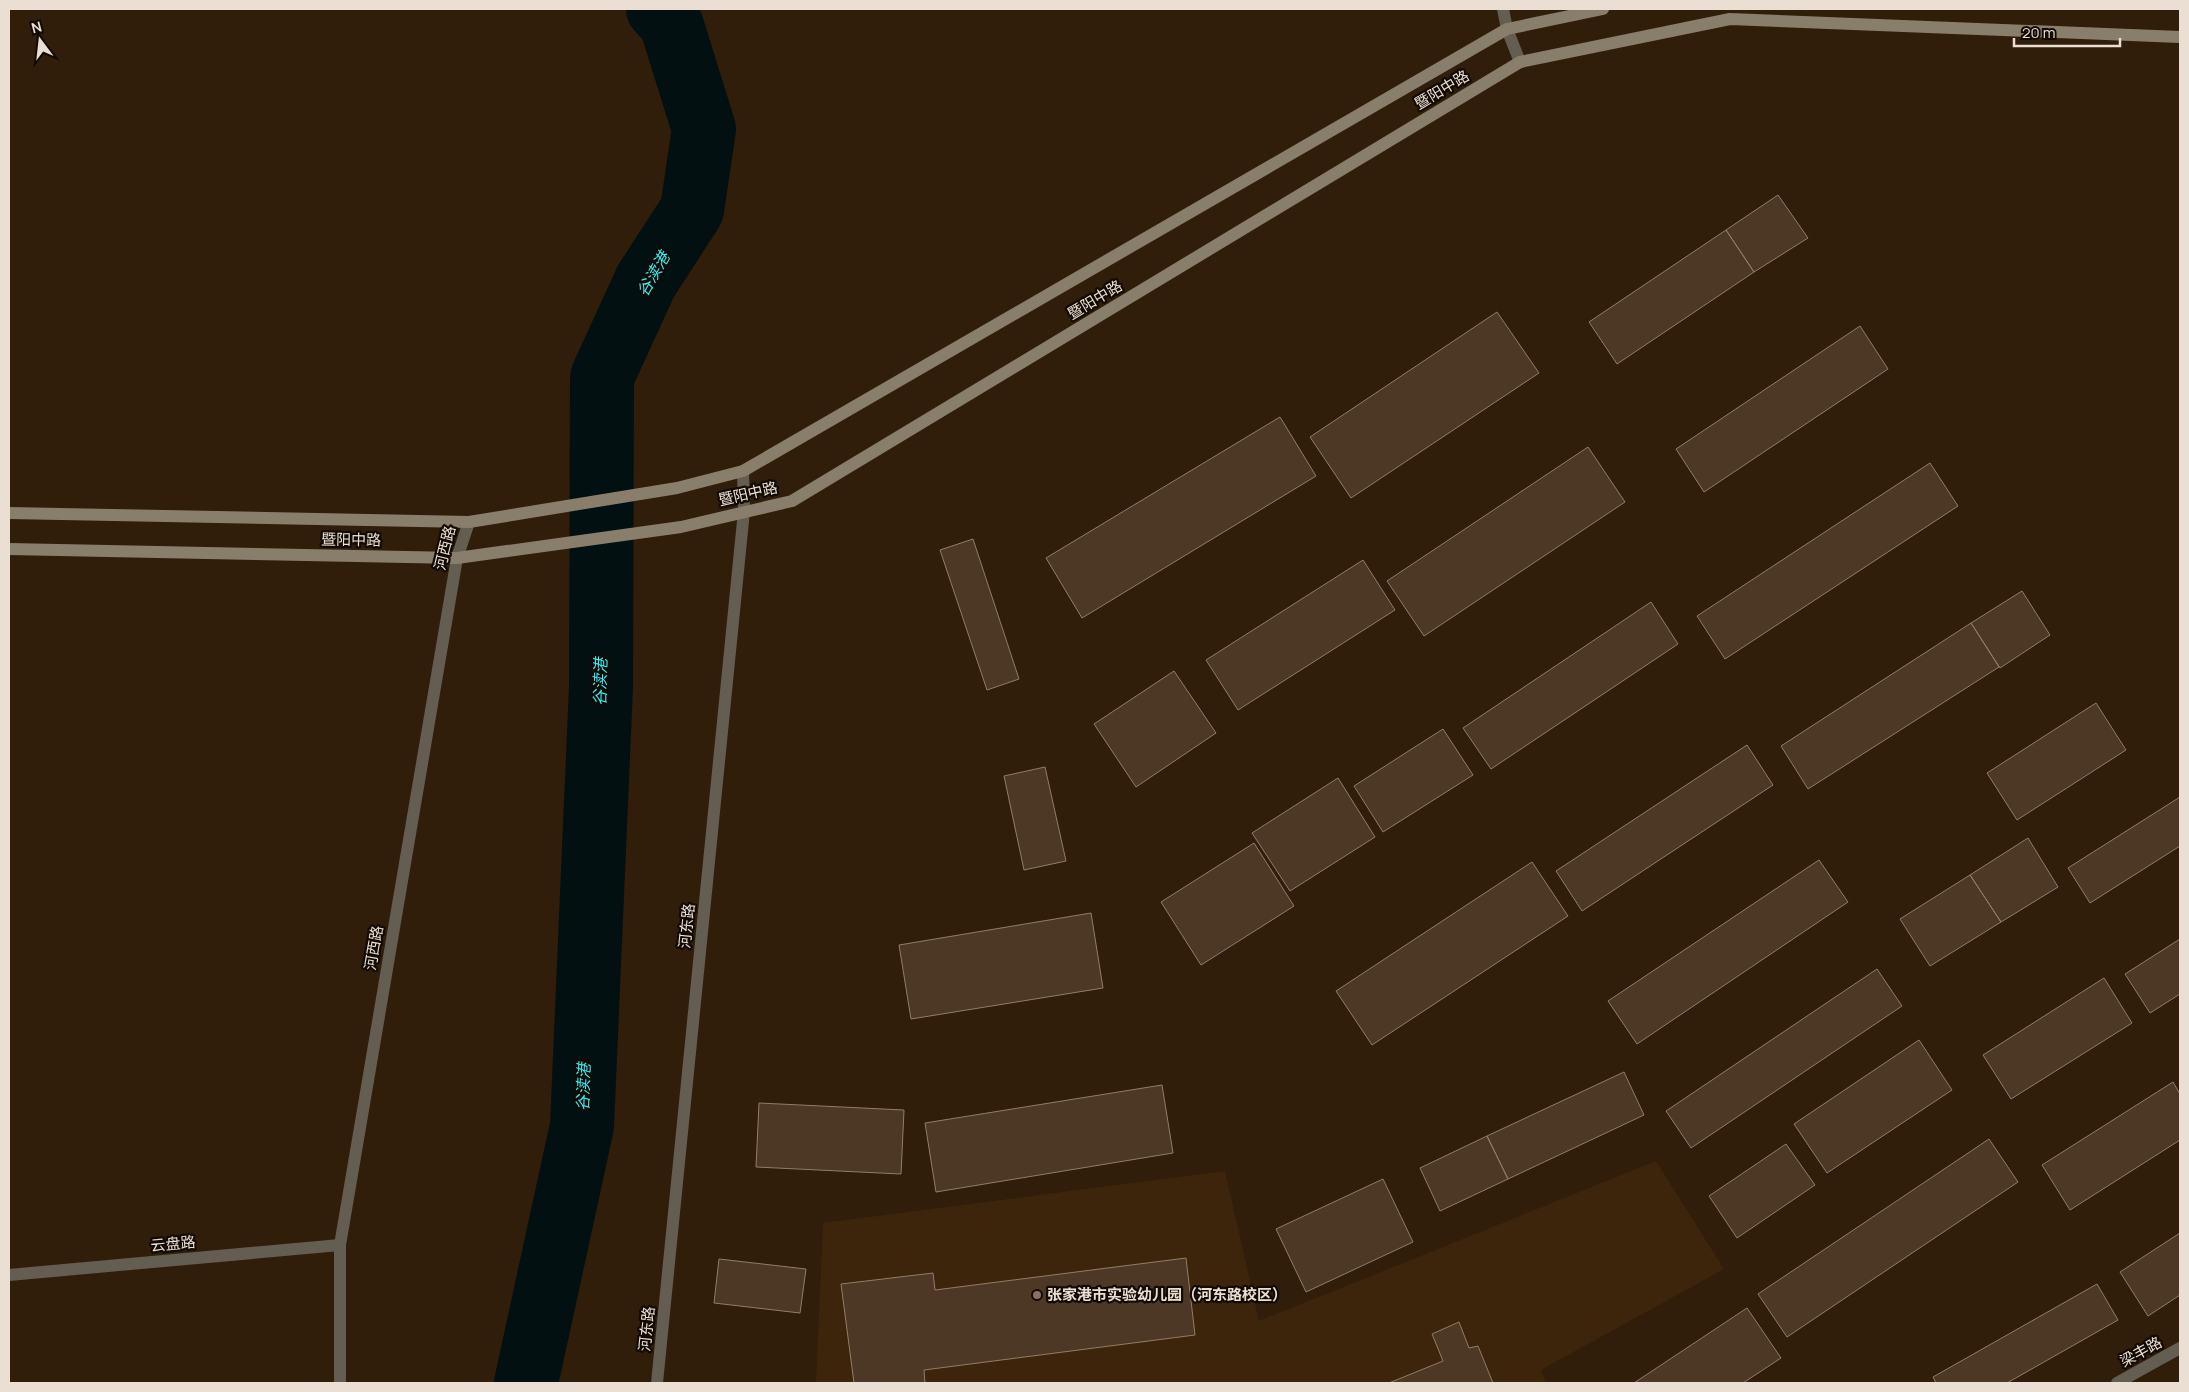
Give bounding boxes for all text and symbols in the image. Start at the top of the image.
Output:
north arrow [15,15,65,65]
scale bar [2014,15,2120,47]
text: N [29,16,44,37]
text: 20 m [2022,22,2055,43]
street label: 暨阳中路 [1411,65,1473,114]
water label: 谷渎港 [631,246,676,300]
street label: 暨阳中路 [1064,275,1126,324]
street label: 暨阳中路 [716,477,779,510]
street label: 河西路 [429,523,460,572]
street label: 暨阳中路 [321,528,381,551]
water label: 谷渎港 [589,656,611,706]
street label: 河东路 [674,902,699,949]
street label: 河西路 [359,924,388,972]
water label: 谷渎港 [571,1061,595,1111]
street label: 云盘路 [150,1231,196,1256]
place label: 张家港市实验幼儿园（河东路校区） [1047,1284,1287,1305]
marker: 张家港市实验幼儿园（河东路校区） [1031,1289,1043,1301]
street label: 河东路 [634,1305,659,1352]
street label: 梁丰路 [2116,1331,2166,1372]

